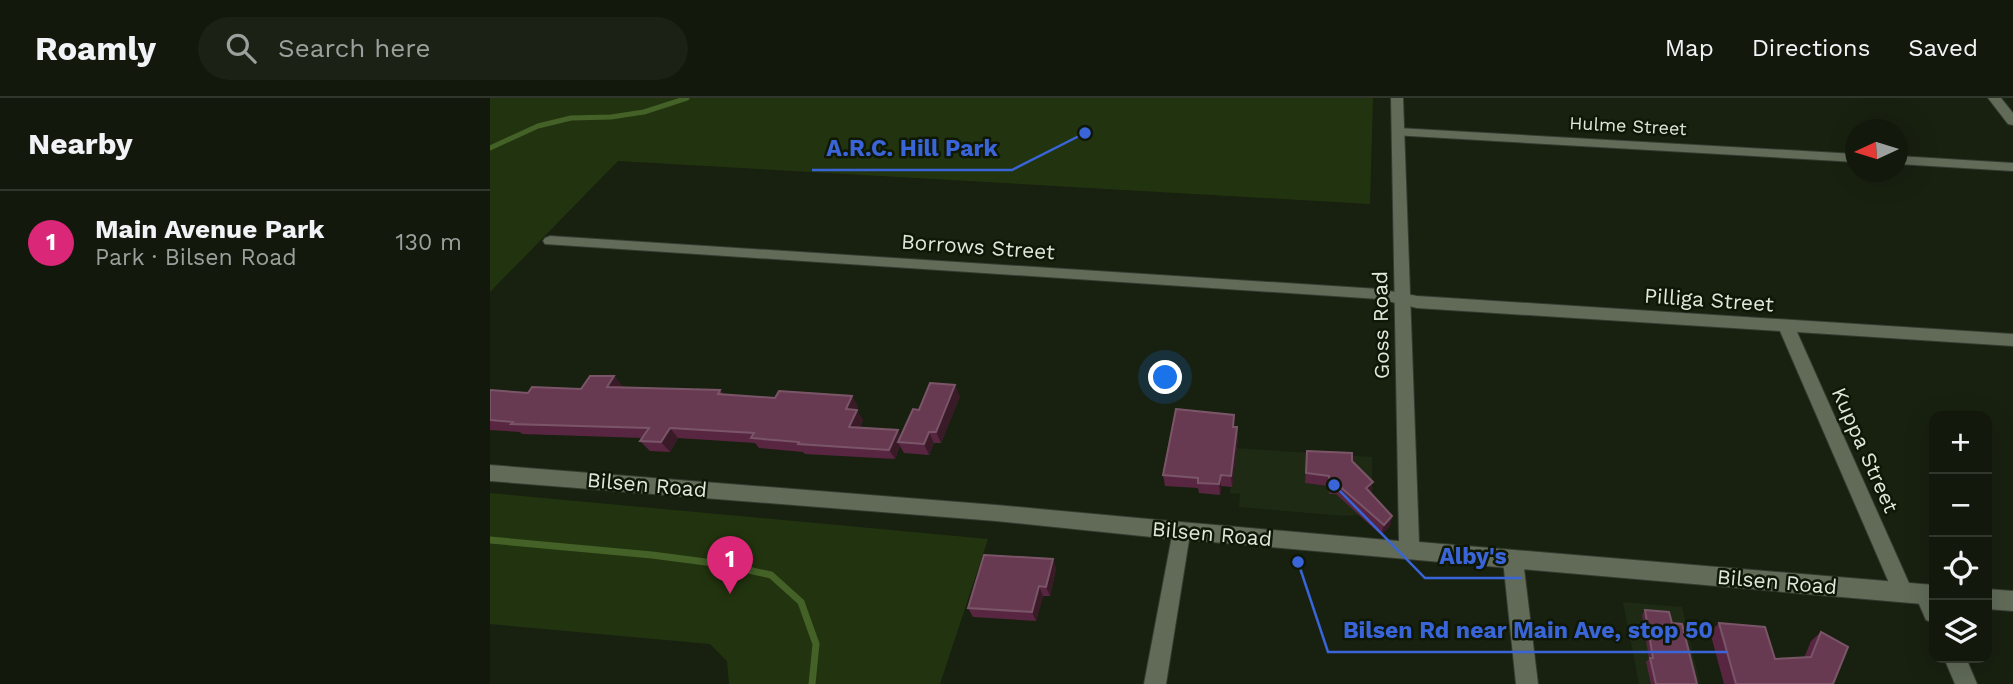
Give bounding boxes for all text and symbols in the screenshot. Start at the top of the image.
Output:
search box [198,17,688,80]
text: Roamly [35,29,156,68]
icon: search [222,29,260,67]
text: Search here [278,33,431,63]
text: Map [1665,34,1714,62]
text: Directions [1752,34,1870,62]
text: Saved [1908,34,1978,62]
street label: Hulme Street [1569,112,1688,139]
north arrow [1845,119,1908,182]
text: Nearby [28,126,133,161]
callout: A.R.C. Hill Park [812,126,1012,170]
text: A.R.C. Hill Park [826,135,998,162]
text: Main Avenue Park [95,214,324,244]
text: 1 [46,229,56,256]
text: 130 m [396,229,462,256]
street label: Borrows Street [900,229,1056,264]
text: Park · Bilsen Road [95,244,297,271]
street label: Goss Road [1367,271,1394,379]
street label: Pilliga Street [1643,283,1775,317]
your location [1148,360,1182,394]
street label: Kuppa Street [1827,383,1904,516]
map controls [1929,411,1992,663]
button: + [1929,411,1992,474]
street label: Bilsen Road [586,467,708,502]
button: − [1929,474,1992,537]
street label: Bilsen Road [1151,516,1273,551]
callout: Alby's [1425,534,1521,578]
pin: 1 [707,536,753,594]
button: locate [1929,537,1992,600]
text: Alby's [1439,543,1507,570]
street label: Bilsen Road [1716,564,1838,599]
button: layers [1929,600,1992,663]
callout: Bilsen Rd near Main Ave, stop 50 [1328,608,1727,652]
text: Bilsen Rd near Main Ave, stop 50 [1343,617,1713,644]

